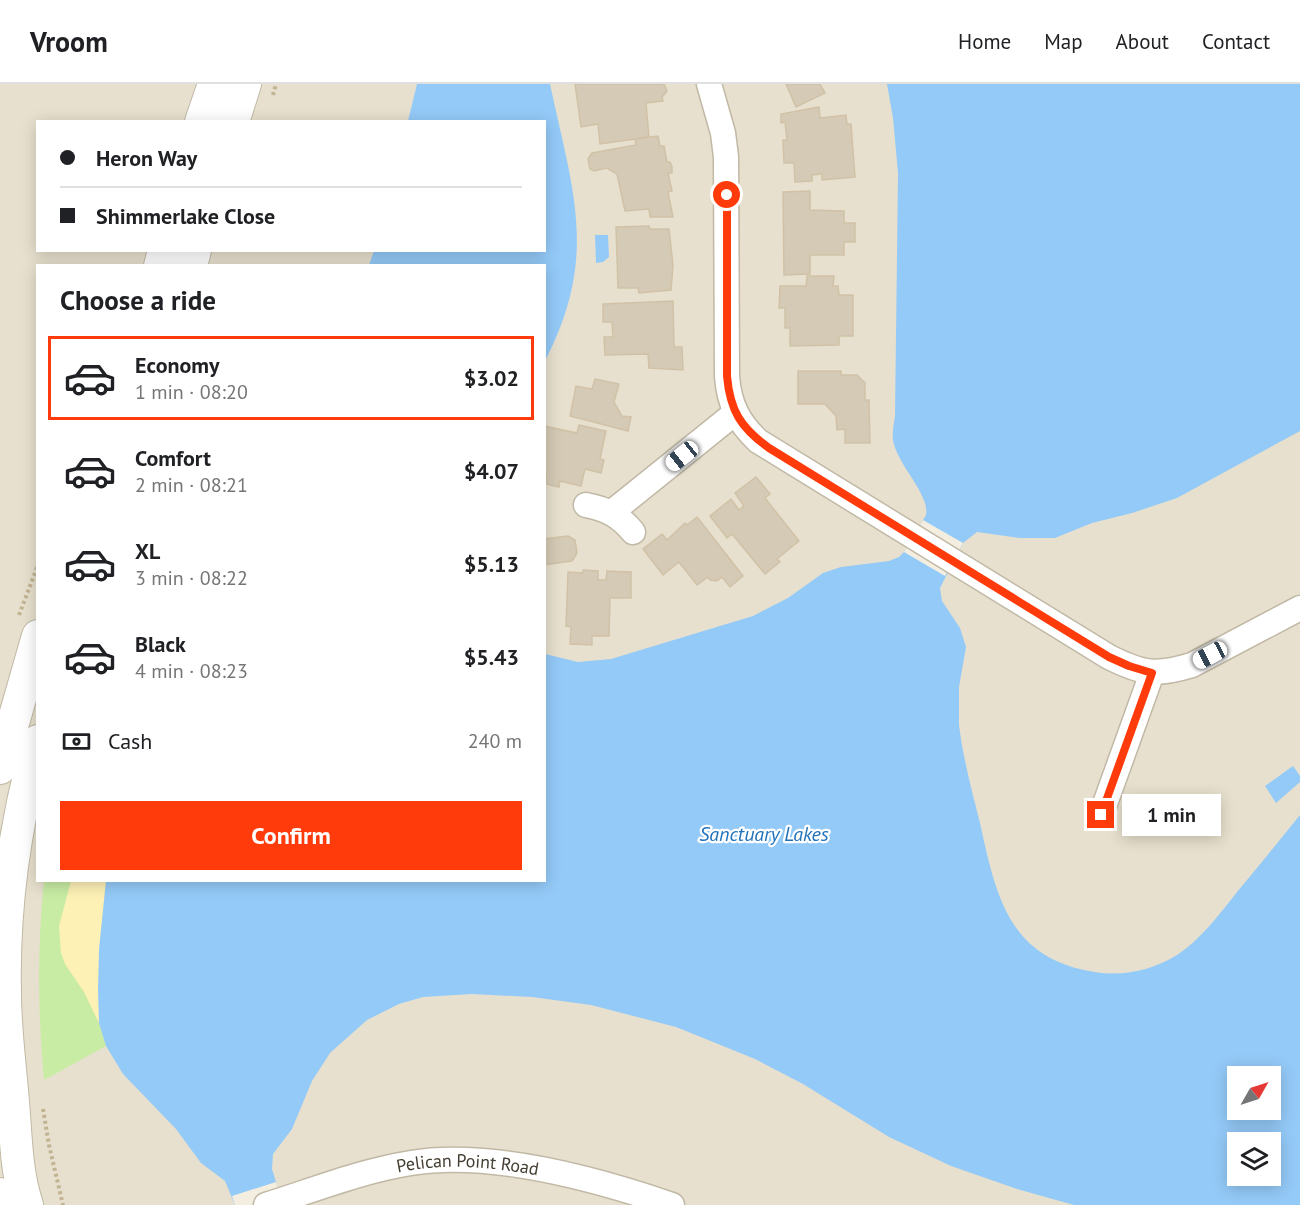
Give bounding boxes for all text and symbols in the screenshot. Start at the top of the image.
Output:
text: Vroom [30,23,108,60]
text: Home [958,28,1011,55]
text: Map [1044,28,1083,55]
text: About [1116,28,1169,55]
text: Contact [1202,28,1270,55]
text: Heron Way [96,144,197,172]
route start [713,181,740,208]
text: Shimmerlake Close [96,202,275,230]
text: Choose a ride [60,283,216,317]
icon: car [63,351,117,405]
text: Economy [135,351,219,379]
text: $3.02 [464,364,519,392]
text: 1 min · 08:20 [135,379,248,405]
car [662,438,702,474]
icon: car [63,444,117,498]
text: Comfort [135,444,211,472]
text: $4.07 [464,457,519,485]
text: 2 min · 08:21 [135,472,248,498]
icon: car [63,537,117,591]
text: XL [135,537,160,565]
text: $5.13 [464,550,519,578]
text: 3 min · 08:22 [135,565,248,591]
icon: car [63,630,117,684]
text: Black [135,630,186,658]
car [1190,639,1230,671]
text: $5.43 [464,643,519,671]
text: 4 min · 08:23 [135,658,248,684]
icon: cash [60,725,93,758]
text: Cash [108,727,152,755]
text: 240 m [468,728,522,754]
callout: 1 min [1122,794,1221,836]
button: Confirm [60,801,522,870]
route end [1087,801,1114,828]
text: 1 min [1147,802,1196,828]
water label: Sanctuary Lakes [699,821,829,847]
north arrow [1227,1066,1281,1120]
map controls [1227,1066,1281,1186]
button: layers [1227,1132,1281,1186]
street label: Pelican Point Road [394,1148,541,1180]

